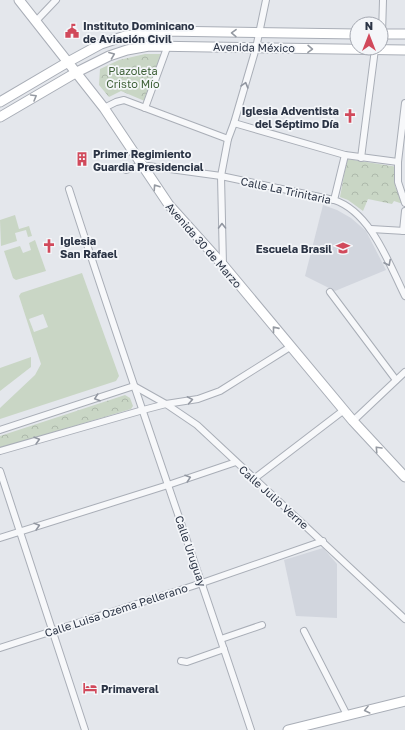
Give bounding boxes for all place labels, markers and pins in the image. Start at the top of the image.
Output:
place label: Instituto Dominicano de Aviación Civil [83,19,195,45]
public building icon: Instituto Dominicano de Aviación Civil [64,23,80,39]
place label: Iglesia Adventista del Séptimo Día [242,104,339,130]
church icon: Iglesia Adventista del Séptimo Día [342,108,358,124]
place label: Primer Regimiento Guardia Presidencial [93,147,204,173]
building icon: Primer Regimiento Guardia Presidencial [74,151,90,167]
place label: Iglesia San Rafael [60,234,118,260]
church icon: Iglesia San Rafael [41,238,57,254]
school or university icon: Escuela Brasil [335,240,351,256]
place label: Escuela Brasil [256,242,332,255]
hotel icon: Primaveral [82,680,98,696]
place label: Primaveral [101,682,159,695]

